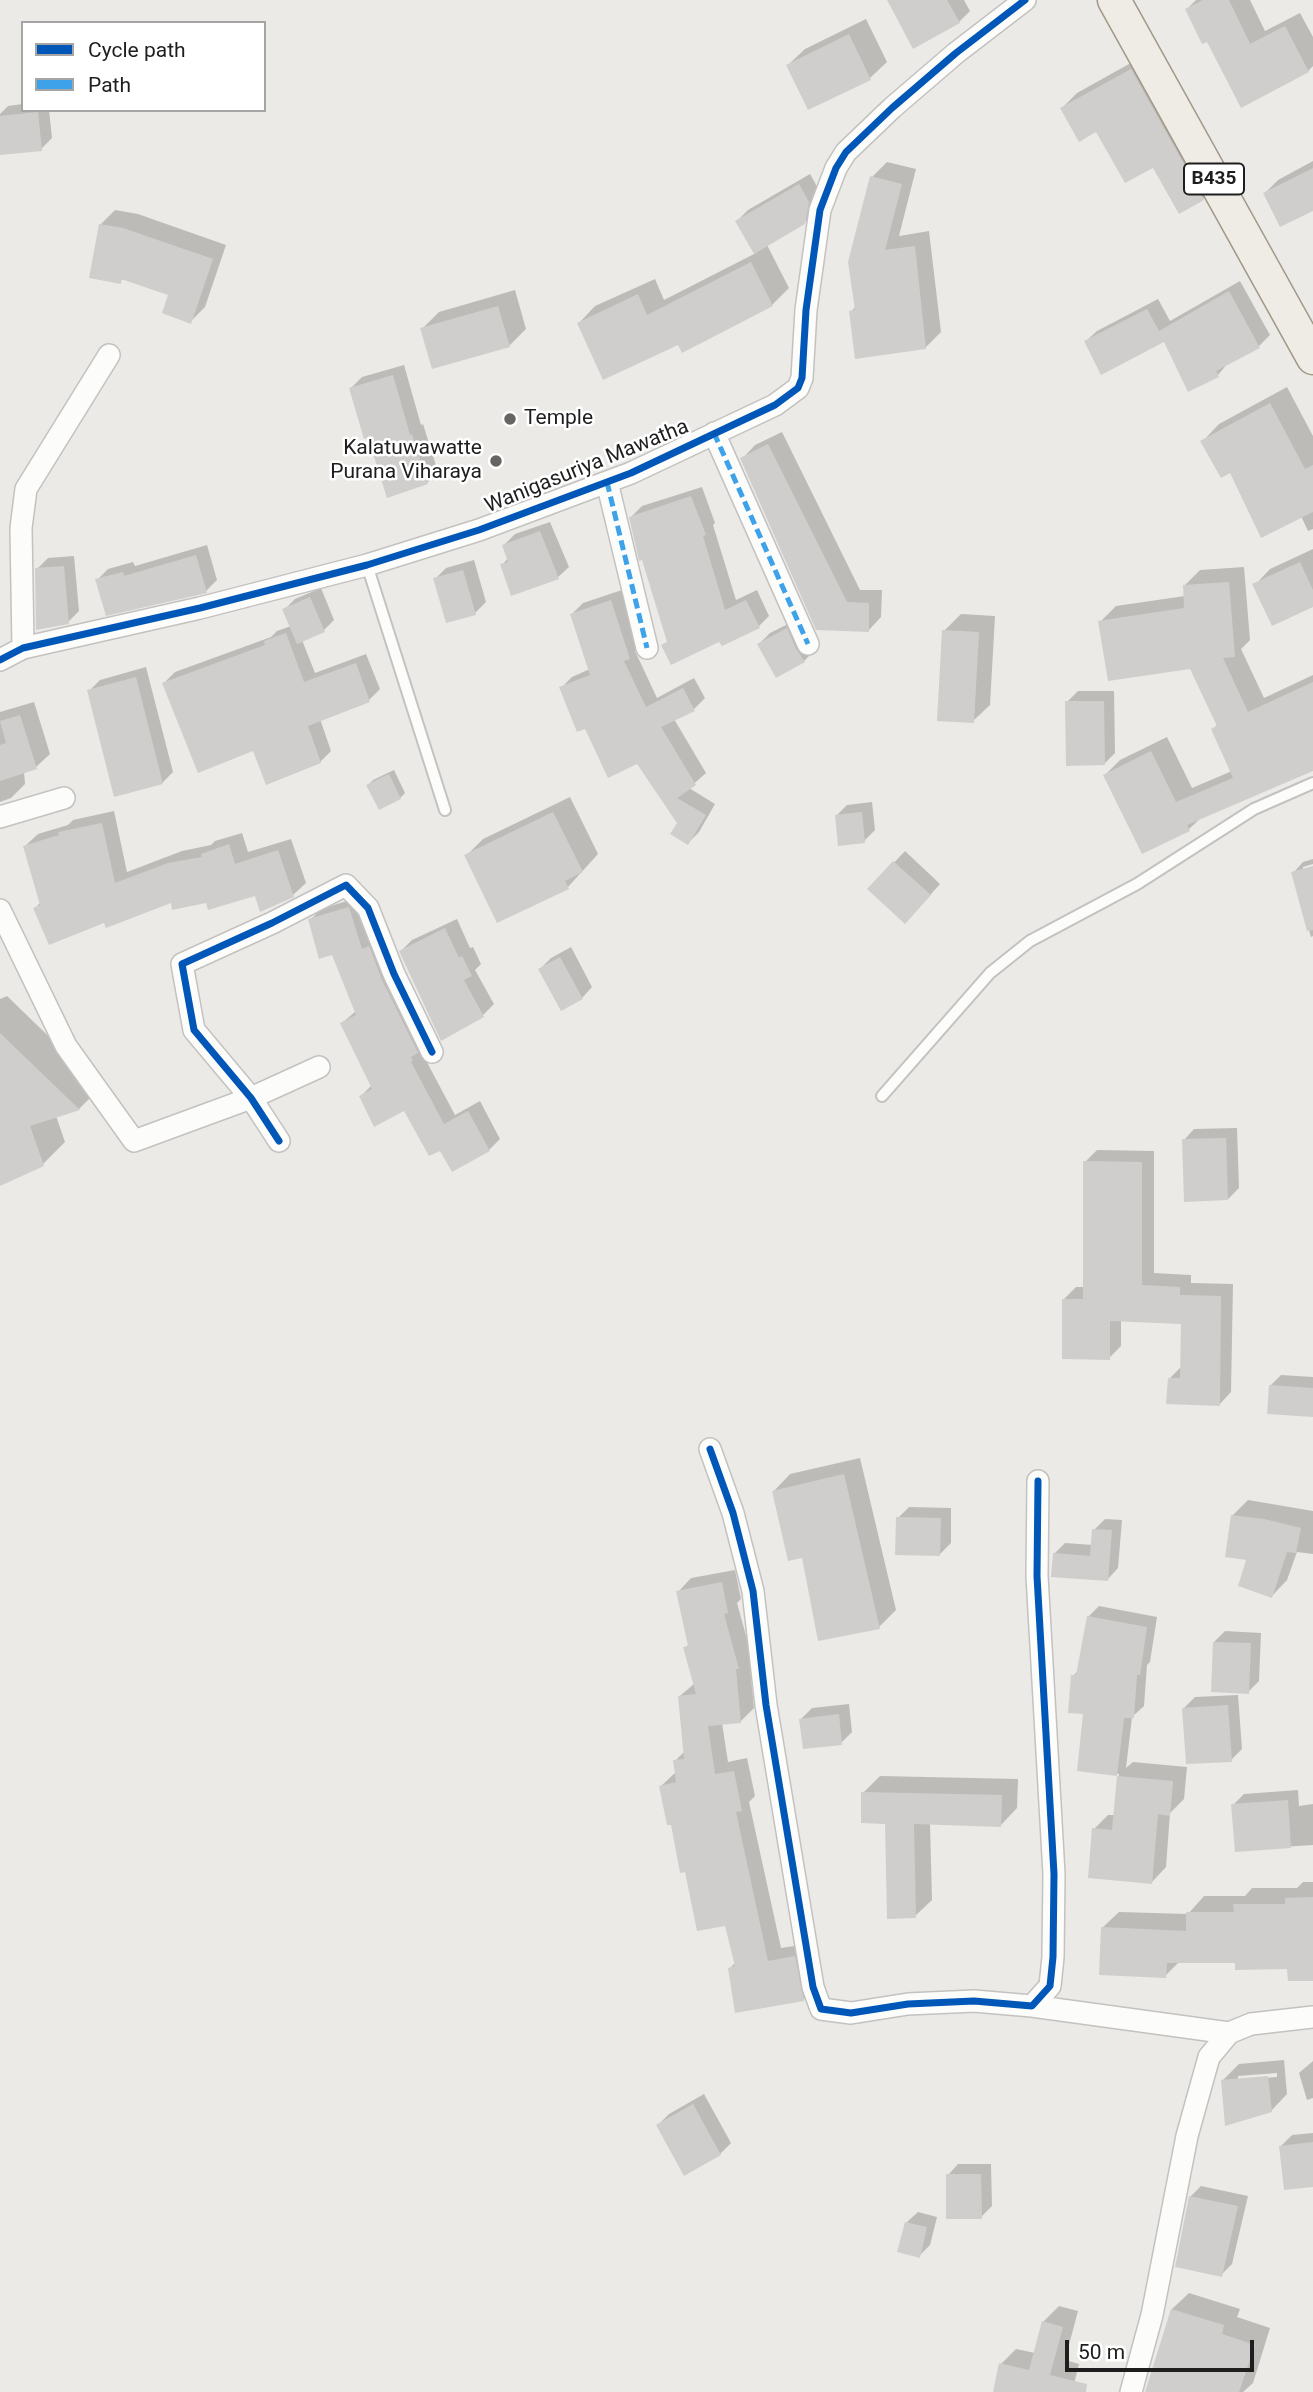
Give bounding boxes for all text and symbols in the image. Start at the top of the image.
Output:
legend [21,21,266,112]
text: Cycle path [88,38,186,62]
text: Path [88,73,131,97]
road number: B435 [1184,164,1244,195]
place label: Temple [524,406,593,432]
marker: Temple [502,411,518,427]
street label: Wanigasuriya Mawatha [481,415,693,519]
place label: Kalatuwawatte Purana Viharaya [330,436,482,486]
marker: Kalatuwawatte Purana Viharaya [488,453,504,469]
scale bar [1068,2326,1257,2370]
text: 50 m [1078,2340,1125,2364]

